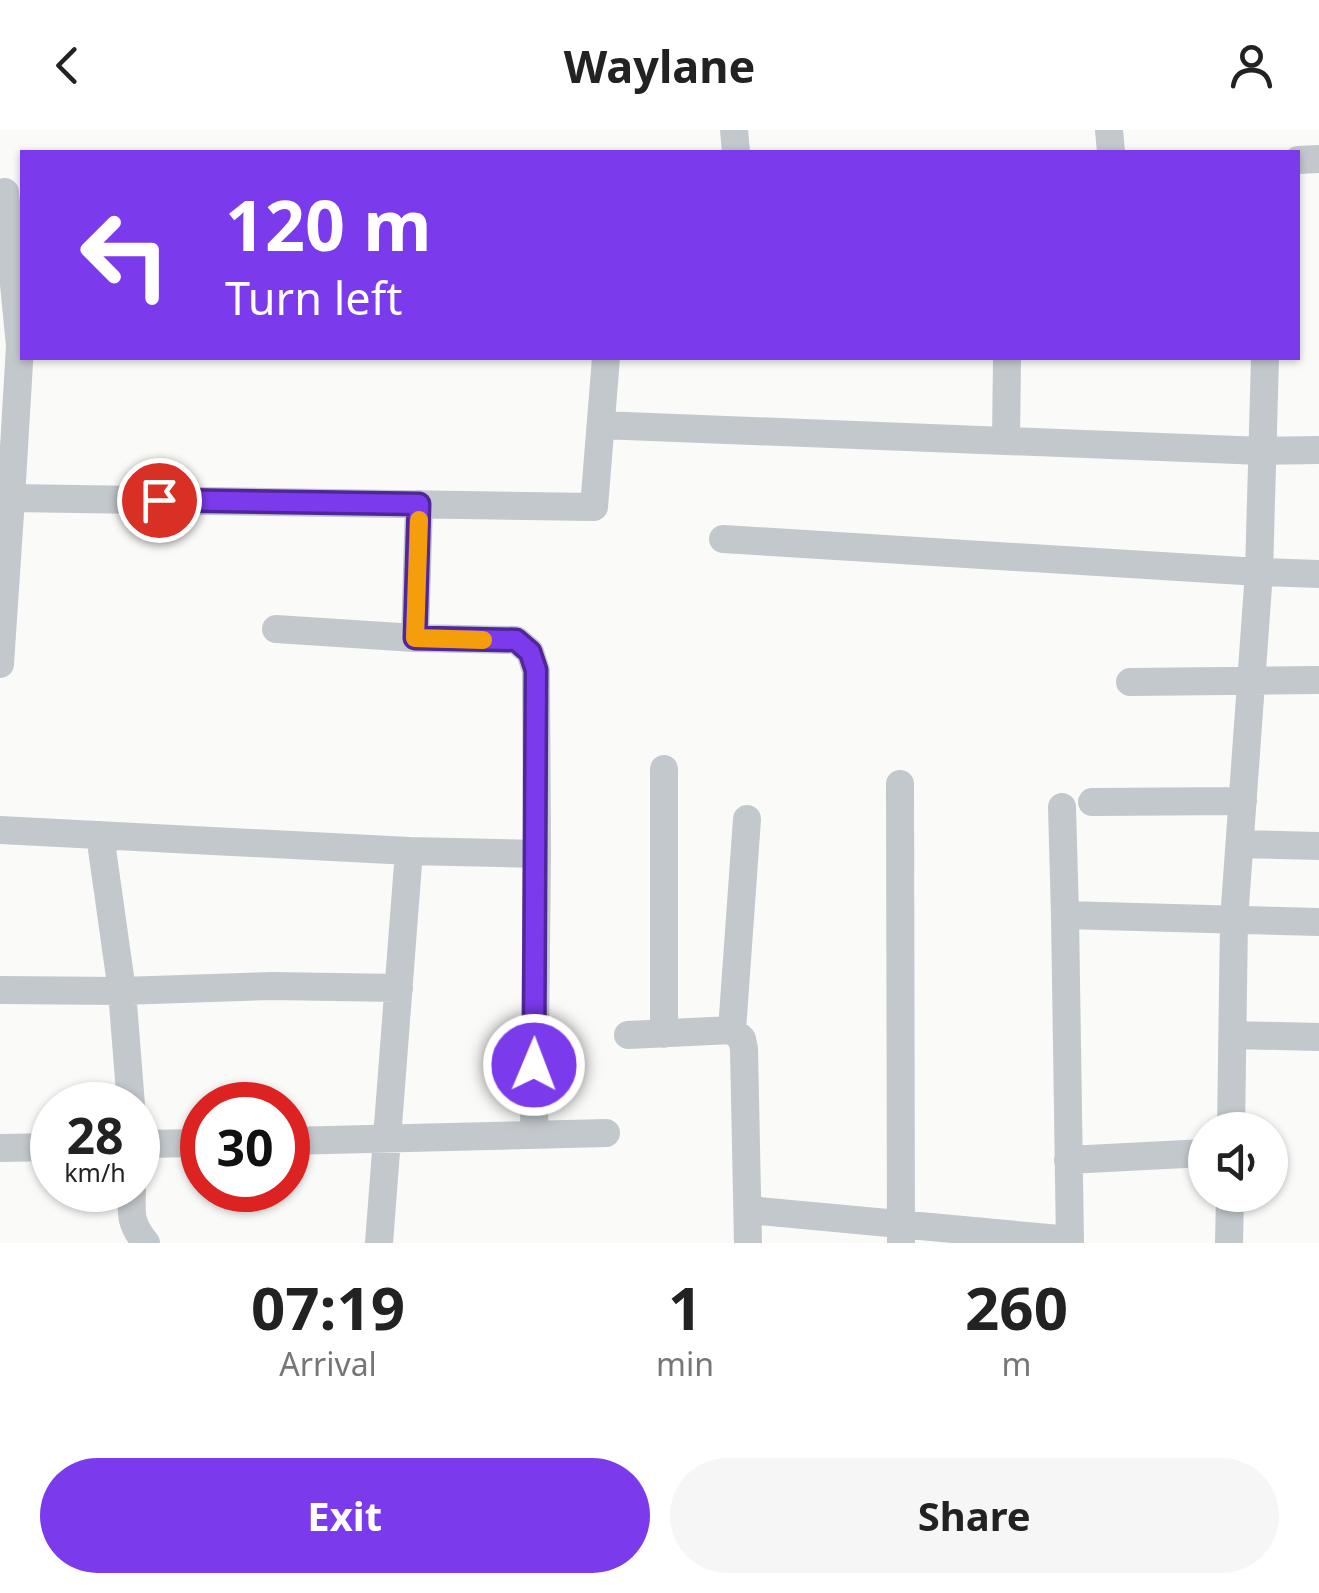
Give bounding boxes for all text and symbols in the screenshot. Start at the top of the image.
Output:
text: Waylane [564,35,755,96]
icon: back [40,38,95,93]
icon: person [1224,38,1279,93]
text: 120 m [225,176,432,272]
icon: left [60,190,190,320]
text: Turn left [225,267,402,328]
pin [117,458,202,543]
icon: arrive [132,473,187,528]
position arrow [482,1013,586,1117]
speed limit sign: 30 [180,1082,310,1212]
text: 28 [66,1101,124,1169]
map controls [1188,1112,1288,1212]
button: sound [1188,1112,1288,1212]
text: km/h [64,1155,126,1189]
text: 07:19 [251,1266,405,1348]
text: 1 [668,1266,702,1348]
text: 260 [965,1266,1068,1348]
text: Arrival [279,1342,377,1385]
text: min [656,1342,714,1385]
text: m [1002,1342,1031,1385]
button: Exit [40,1458,650,1573]
button: Share [670,1458,1279,1573]

